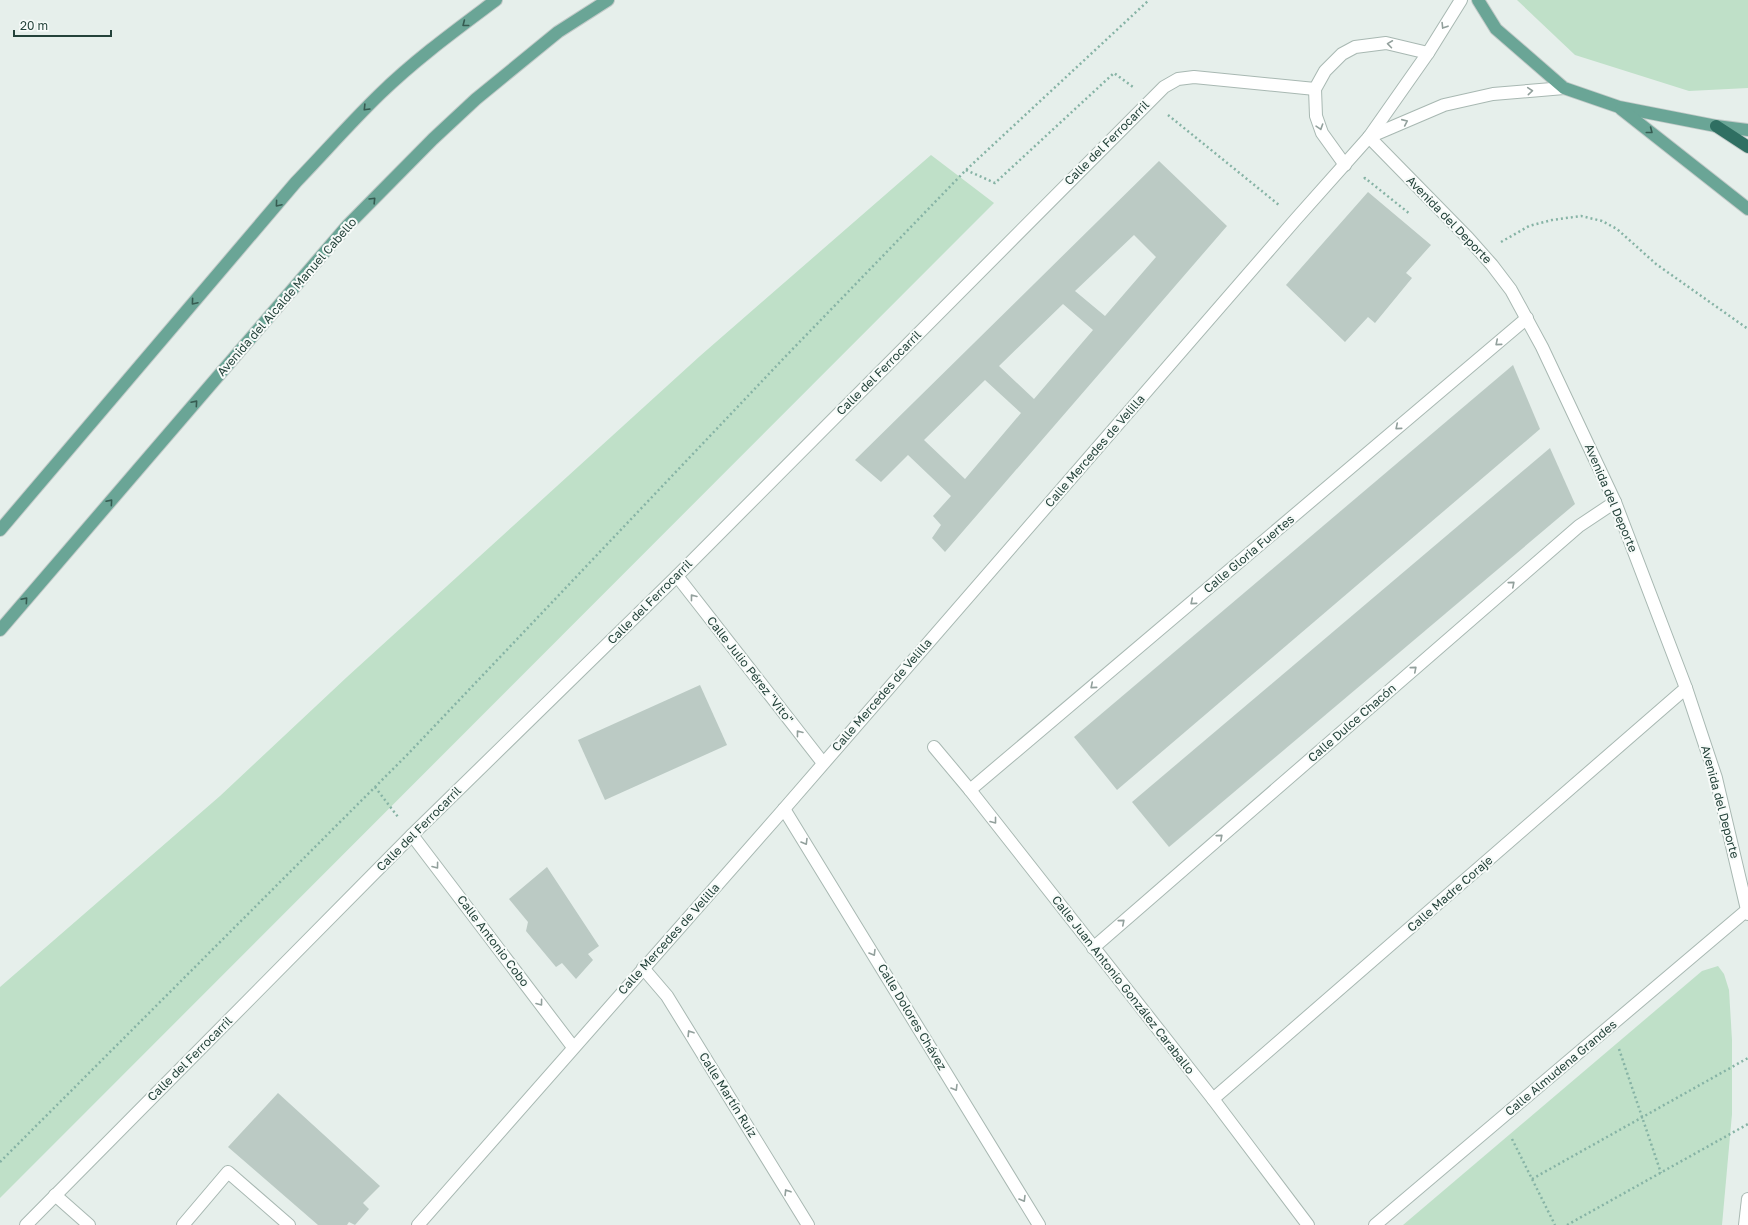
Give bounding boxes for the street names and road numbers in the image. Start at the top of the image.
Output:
street label: Calle del Ferrocarril [1061,97,1152,188]
street label: Avenida del Deporte [1404,173,1495,267]
street label: Avenida del Alcalde Manuel Cabello [214,214,360,379]
street label: Calle del Ferrocarril [833,327,924,418]
street label: Calle Mercedes de Velilla [1042,391,1148,510]
street label: Avenida del Deporte [1582,441,1641,554]
street label: Calle Gloria Fuertes [1200,511,1297,596]
street label: Calle del Ferrocarril [604,556,695,647]
street label: Calle Julio Pérez "Vito" [704,613,797,726]
street label: Calle Mercedes de Velilla [829,635,935,754]
street label: Calle Dulce Chacón [1305,680,1399,765]
street label: Avenida del Deporte [1698,744,1743,860]
street label: Calle del Ferrocarril [373,783,464,874]
street label: Calle Madre Coraje [1404,852,1496,935]
street label: Calle Mercedes de Velilla [615,880,723,997]
street label: Calle Antonio Cobo [454,892,533,989]
street label: Calle Juan Antonio González Caraballo [1049,892,1198,1077]
street label: Calle Dolores Chávez [875,961,950,1073]
street label: Calle del Ferrocarril [144,1013,235,1104]
street label: Calle Almudena Grandes [1502,1016,1620,1119]
street label: Calle Martín Ruiz [696,1049,761,1140]

